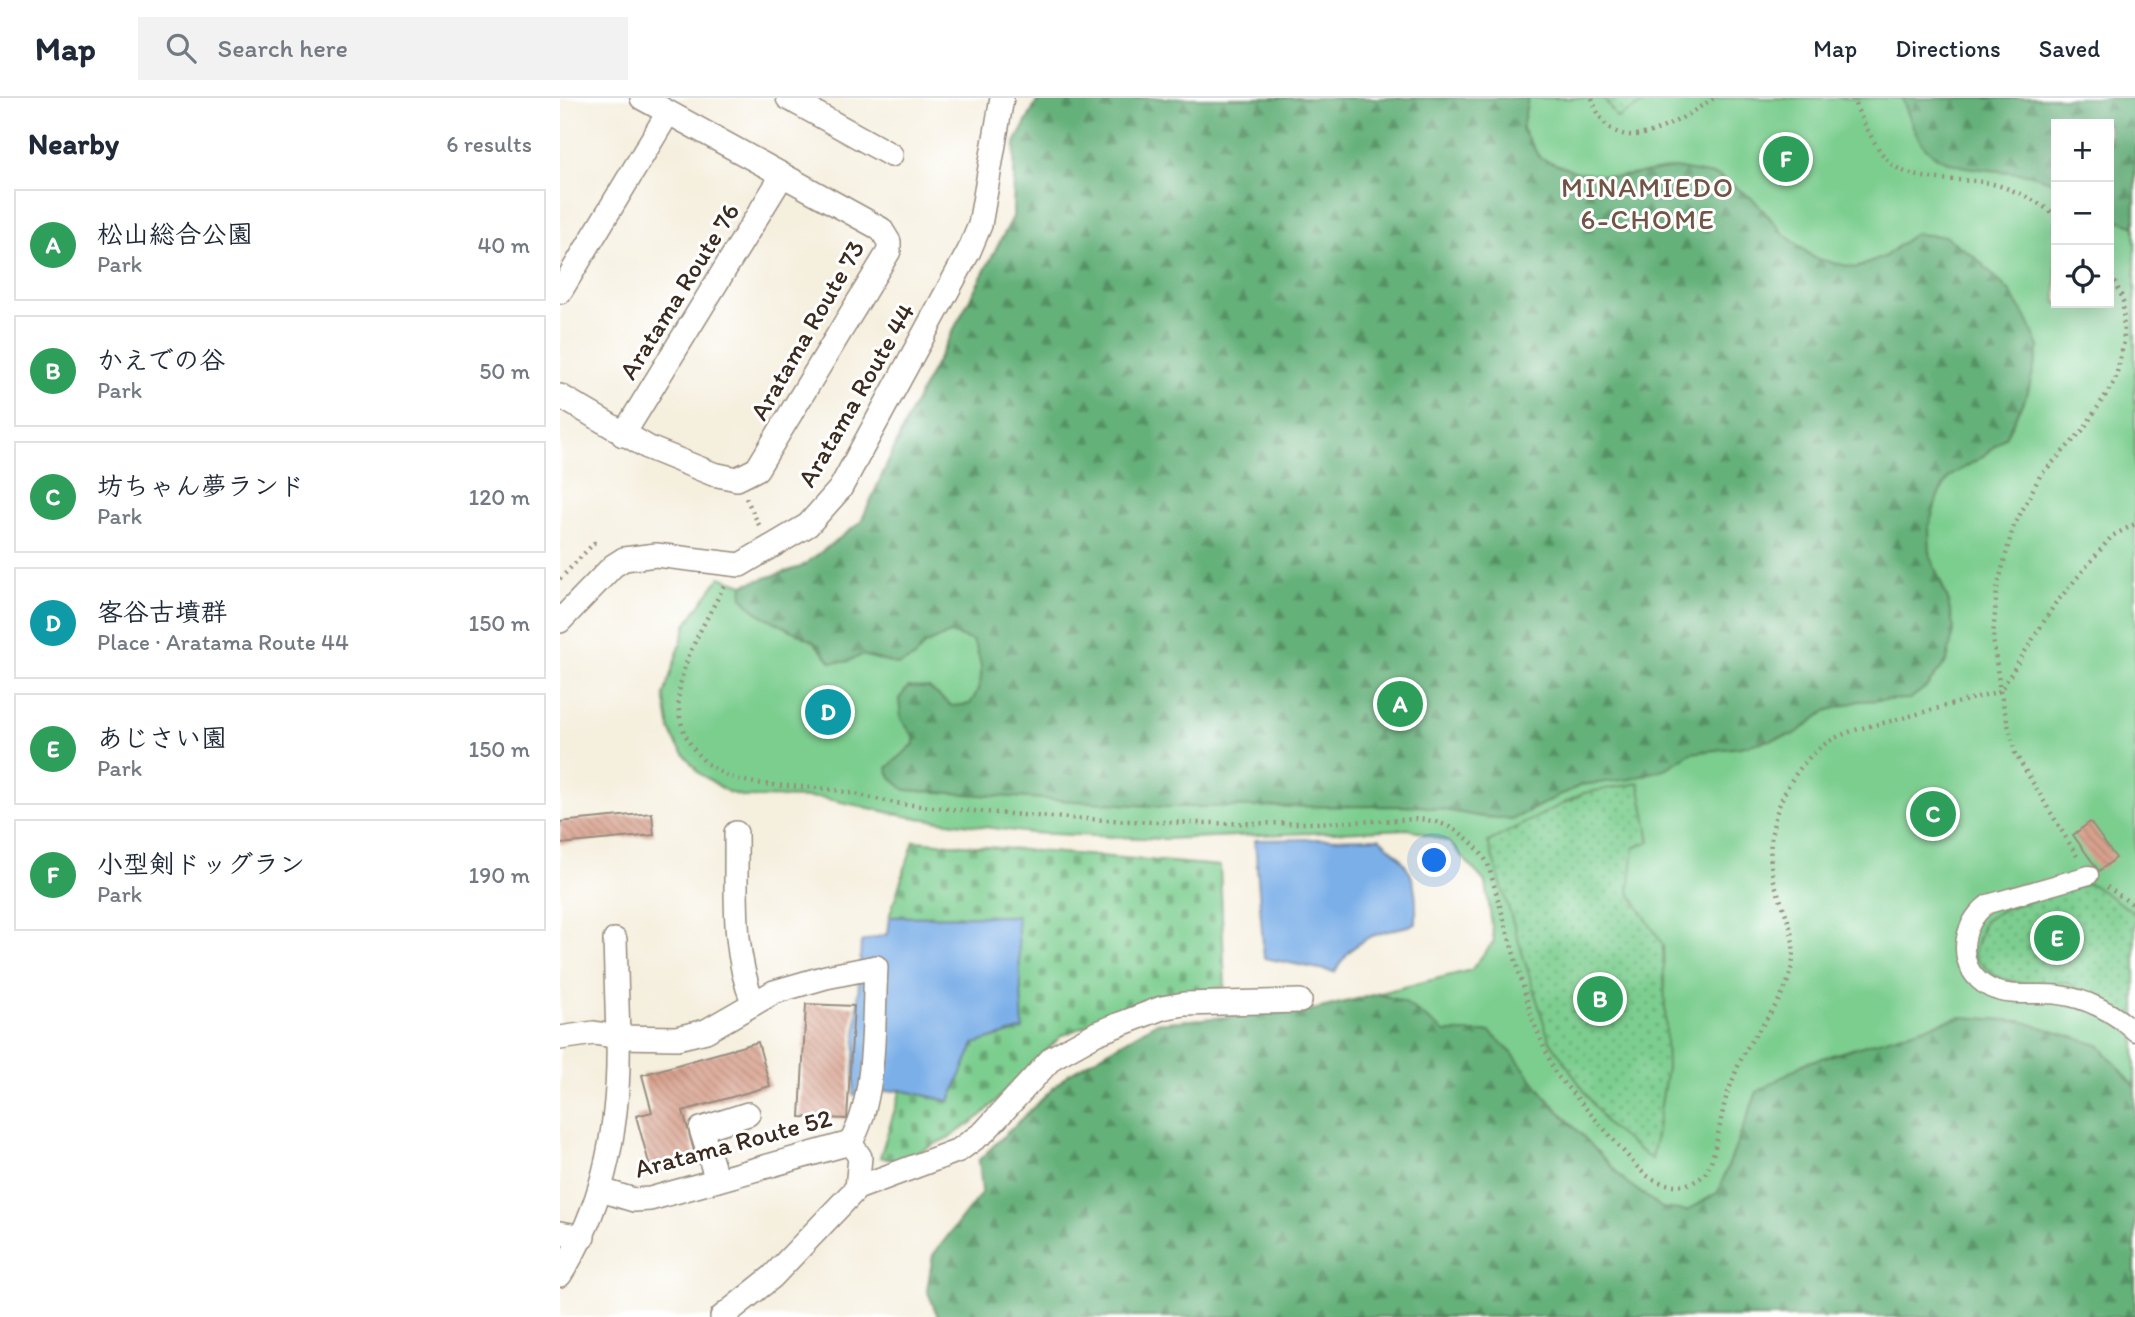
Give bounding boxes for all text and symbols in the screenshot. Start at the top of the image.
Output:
search box [138,17,628,80]
text: Map [35,29,96,68]
icon: search [162,29,200,67]
text: Search here [218,32,348,64]
text: Map [1813,34,1857,63]
text: Directions [1895,34,2001,63]
text: Saved [2039,34,2100,63]
map controls [2051,119,2114,308]
button: + [2051,119,2114,182]
text: Nearby [28,125,119,162]
text: 6 results [446,130,532,158]
pin: F [1763,133,1809,185]
district label: MINAMIEDO 6-CHOME [1561,170,1735,236]
button: − [2051,182,2114,245]
street label: Aratama Route 76 [612,197,746,385]
text: 松山総合公園 [97,218,253,250]
text: A [46,231,60,259]
text: 40 m [477,231,530,259]
street label: Aratama Route 73 [743,234,871,426]
button: locate [2051,245,2114,308]
text: Park [97,250,142,278]
street label: Aratama Route 44 [790,297,922,493]
text: かえでの谷 [97,344,225,376]
text: B [46,357,60,385]
text: 50 m [479,357,530,385]
text: Park [97,376,142,404]
text: 坊ちゃん夢ランド [97,470,305,502]
text: C [46,483,60,511]
text: 120 m [469,483,530,511]
text: Park [97,502,142,530]
text: 客谷古墳群 [97,596,227,628]
text: D [45,609,61,637]
text: 150 m [469,609,530,637]
text: Place · Aratama Route 44 [97,628,349,656]
pin: A [1377,678,1423,730]
pin: D [805,686,851,738]
text: あじさい園 [97,722,227,754]
text: E [47,735,59,763]
text: 150 m [469,735,530,763]
text: Park [97,754,142,782]
pin: C [1910,788,1956,840]
your location [1417,843,1451,877]
text: 小型剣ドッグラン [97,848,305,880]
text: F [47,861,59,889]
text: 190 m [469,861,530,889]
text: Park [97,880,142,908]
pin: E [2034,912,2080,964]
pin: B [1577,973,1623,1025]
street label: Aratama Route 52 [631,1101,835,1185]

